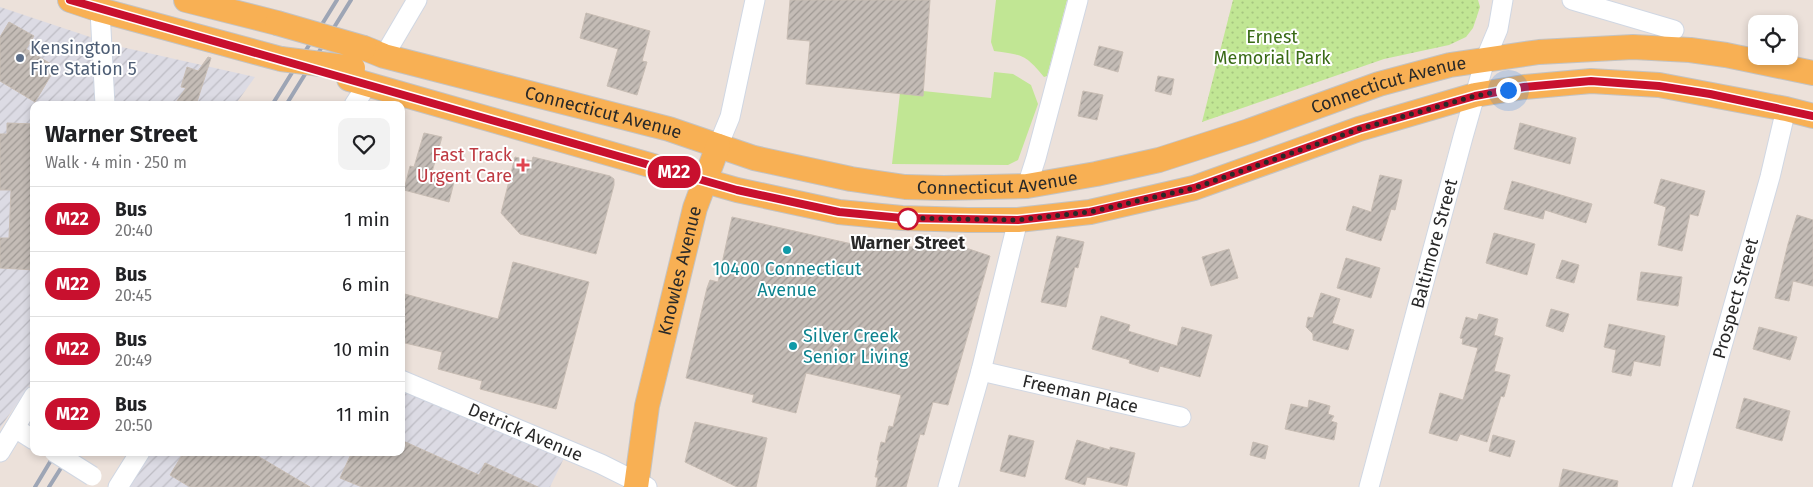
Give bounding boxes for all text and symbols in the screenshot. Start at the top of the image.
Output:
map controls [1748,15,1798,65]
button: locate [1748,15,1798,65]
park label: Ernest Memorial Park [1214,26,1331,69]
place label: Kensington Fire Station 5 [30,37,137,80]
marker: Kensington Fire Station 5 [14,52,26,64]
street label: Connecticut Avenue [1308,52,1468,119]
your location [1496,78,1521,103]
street label: Connecticut Avenue [522,82,685,144]
button: heart [338,118,390,170]
text: Warner Street [45,120,197,148]
place label: Fast Track Urgent Care [417,144,513,187]
text: Walk · 4 min · 250 m [45,153,187,172]
line badge: M22 [645,156,703,188]
marker: Fast Track Urgent Care [516,158,530,172]
text: M22 [658,161,690,183]
street label: Connecticut Avenue [917,166,1079,199]
street label: Baltimore Street [1406,176,1462,311]
text: Bus [115,198,147,221]
street label: Knowles Avenue [654,204,706,338]
text: M22 [56,208,89,230]
text: 1 min [344,208,390,231]
marker: Warner Street [897,208,919,230]
text: 20:40 [115,221,153,240]
place label: Warner Street [851,232,966,254]
street label: Prospect Street [1708,235,1763,361]
marker: 10400 Connecticut Avenue [781,244,793,256]
place label: 10400 Connecticut Avenue [713,258,862,301]
text: Bus [115,263,147,286]
text: M22 [56,273,89,295]
text: 6 min [342,273,390,296]
text: 20:45 [115,286,152,305]
place label: Silver Creek Senior Living [803,325,909,368]
text: Bus [115,328,147,351]
text: M22 [56,338,89,360]
text: 10 min [333,338,390,361]
marker: Silver Creek Senior Living [787,340,799,352]
text: 20:49 [115,351,152,370]
street label: Freeman Place [1020,370,1140,418]
text: Bus [115,393,147,416]
street label: Detrick Avenue [465,398,586,466]
text: M22 [56,403,89,425]
text: 11 min [336,403,390,426]
text: 20:50 [115,416,153,435]

